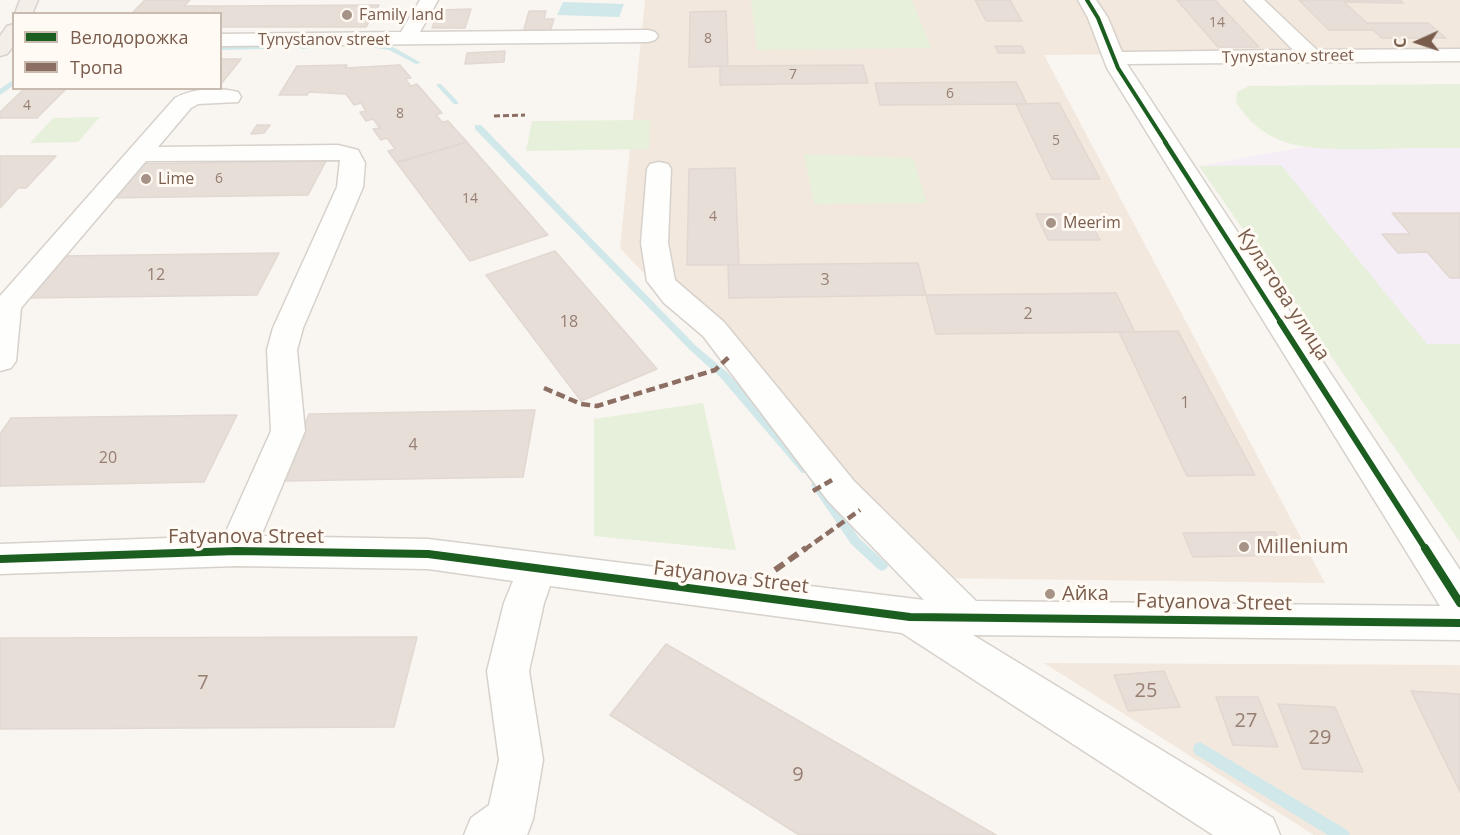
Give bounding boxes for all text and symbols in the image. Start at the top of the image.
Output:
place label: Family land [359,5,444,25]
marker: Family land [340,8,354,22]
legend [12,12,222,90]
north arrow [1388,12,1448,72]
house number: 14 [1209,15,1225,31]
text: Велодорожка [70,25,188,49]
street label: Tynystanov street [258,30,390,50]
house number: 8 [704,31,712,47]
text: С [1389,37,1411,49]
street label: Tynystanov street [1222,46,1354,68]
text: Тропа [70,55,123,79]
house number: 7 [789,67,797,83]
house number: 6 [946,86,954,102]
house number: 4 [23,98,31,114]
house number: 8 [396,106,404,122]
house number: 5 [1052,133,1060,149]
place label: Lime [158,169,194,189]
house number: 6 [215,171,223,187]
marker: Lime [139,172,153,186]
house number: 14 [462,191,478,207]
house number: 4 [709,209,717,225]
place label: Meerim [1063,213,1121,233]
marker: Meerim [1044,216,1058,230]
street label: Кулатова улица [1232,225,1334,365]
house number: 12 [147,265,165,285]
house number: 3 [820,270,830,290]
house number: 2 [1023,304,1033,324]
house number: 18 [560,312,578,332]
house number: 1 [1180,393,1190,413]
house number: 4 [408,435,418,455]
house number: 20 [99,448,117,468]
street label: Fatyanova Street [168,525,324,549]
place label: Millenium [1256,535,1348,559]
marker: Millenium [1237,540,1251,554]
street label: Fatyanova Street [652,557,810,599]
place label: Айка [1062,582,1109,606]
marker: Айка [1043,587,1057,601]
street label: Fatyanova Street [1136,590,1292,616]
house number: 7 [197,671,209,695]
house number: 25 [1135,679,1157,703]
house number: 27 [1235,709,1257,733]
house number: 29 [1309,726,1331,750]
house number: 9 [792,763,804,787]

